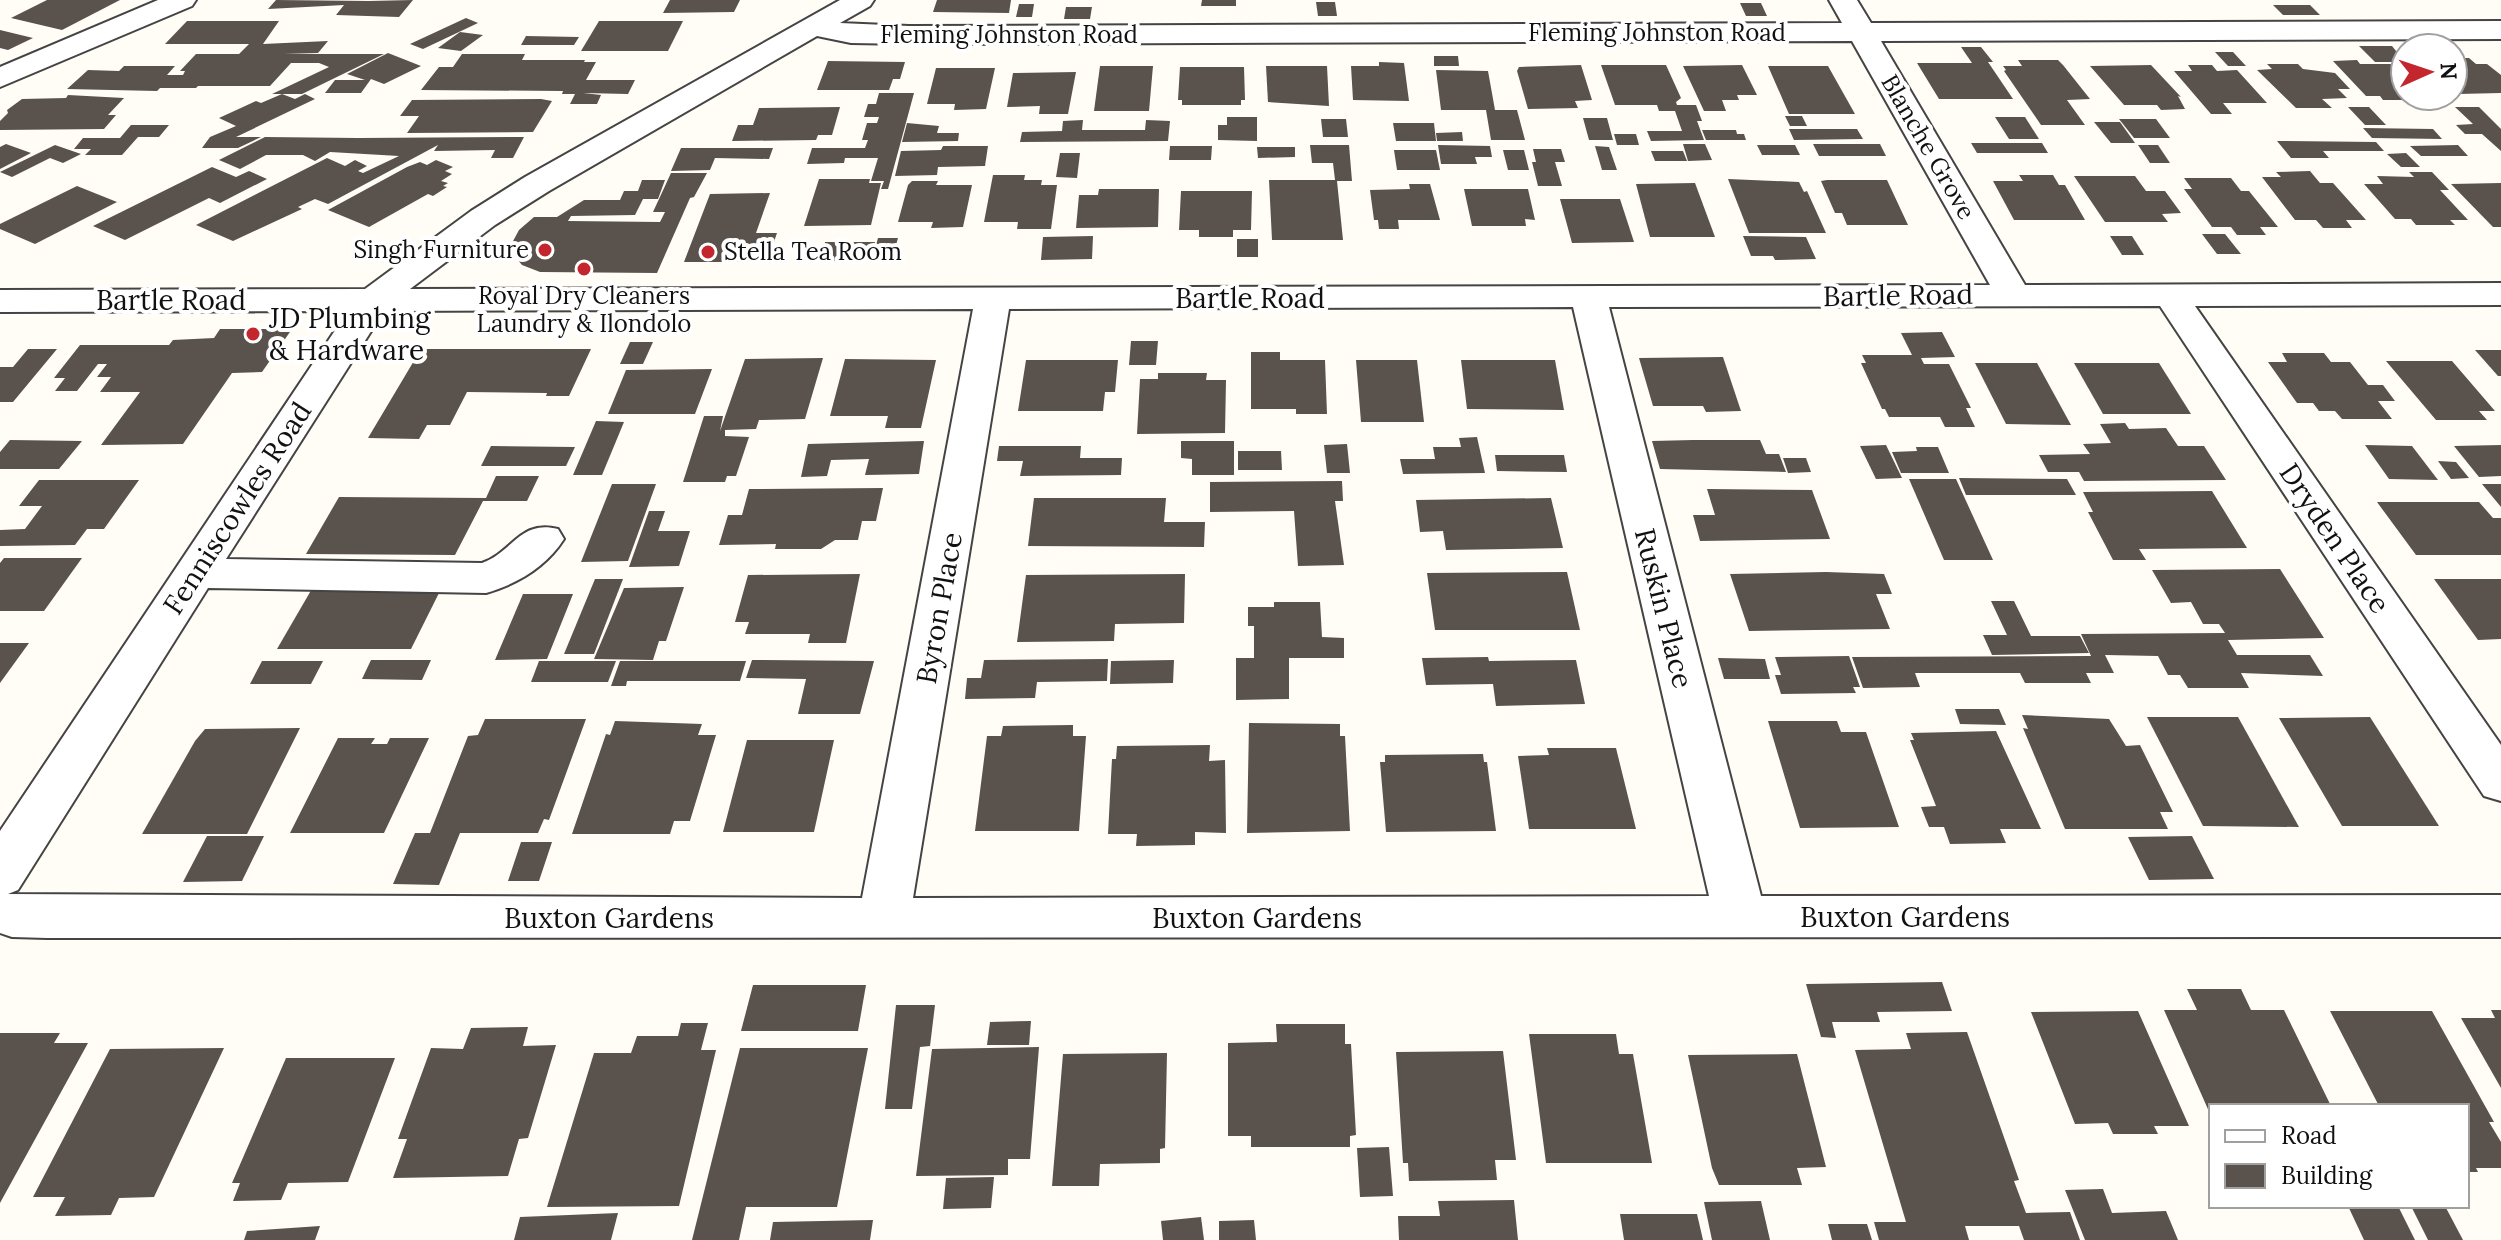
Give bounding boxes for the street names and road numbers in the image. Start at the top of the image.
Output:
street label: Fleming Johnston Road [1528,17,1786,48]
street label: Fleming Johnston Road [880,19,1138,50]
street label: Blanche Grove [1874,69,1982,225]
street label: Bartle Road [1823,276,1973,314]
street label: Bartle Road [1175,280,1325,316]
street label: Bartle Road [96,282,246,318]
street label: Fenniscowles Road [155,395,319,621]
street label: Dryden Place [2272,456,2398,620]
street label: Ruskin Place [1627,524,1701,692]
street label: Byron Place [908,529,970,687]
street label: Buxton Gardens [1800,899,2010,935]
street label: Buxton Gardens [504,900,714,936]
street label: Buxton Gardens [1152,900,1362,936]

